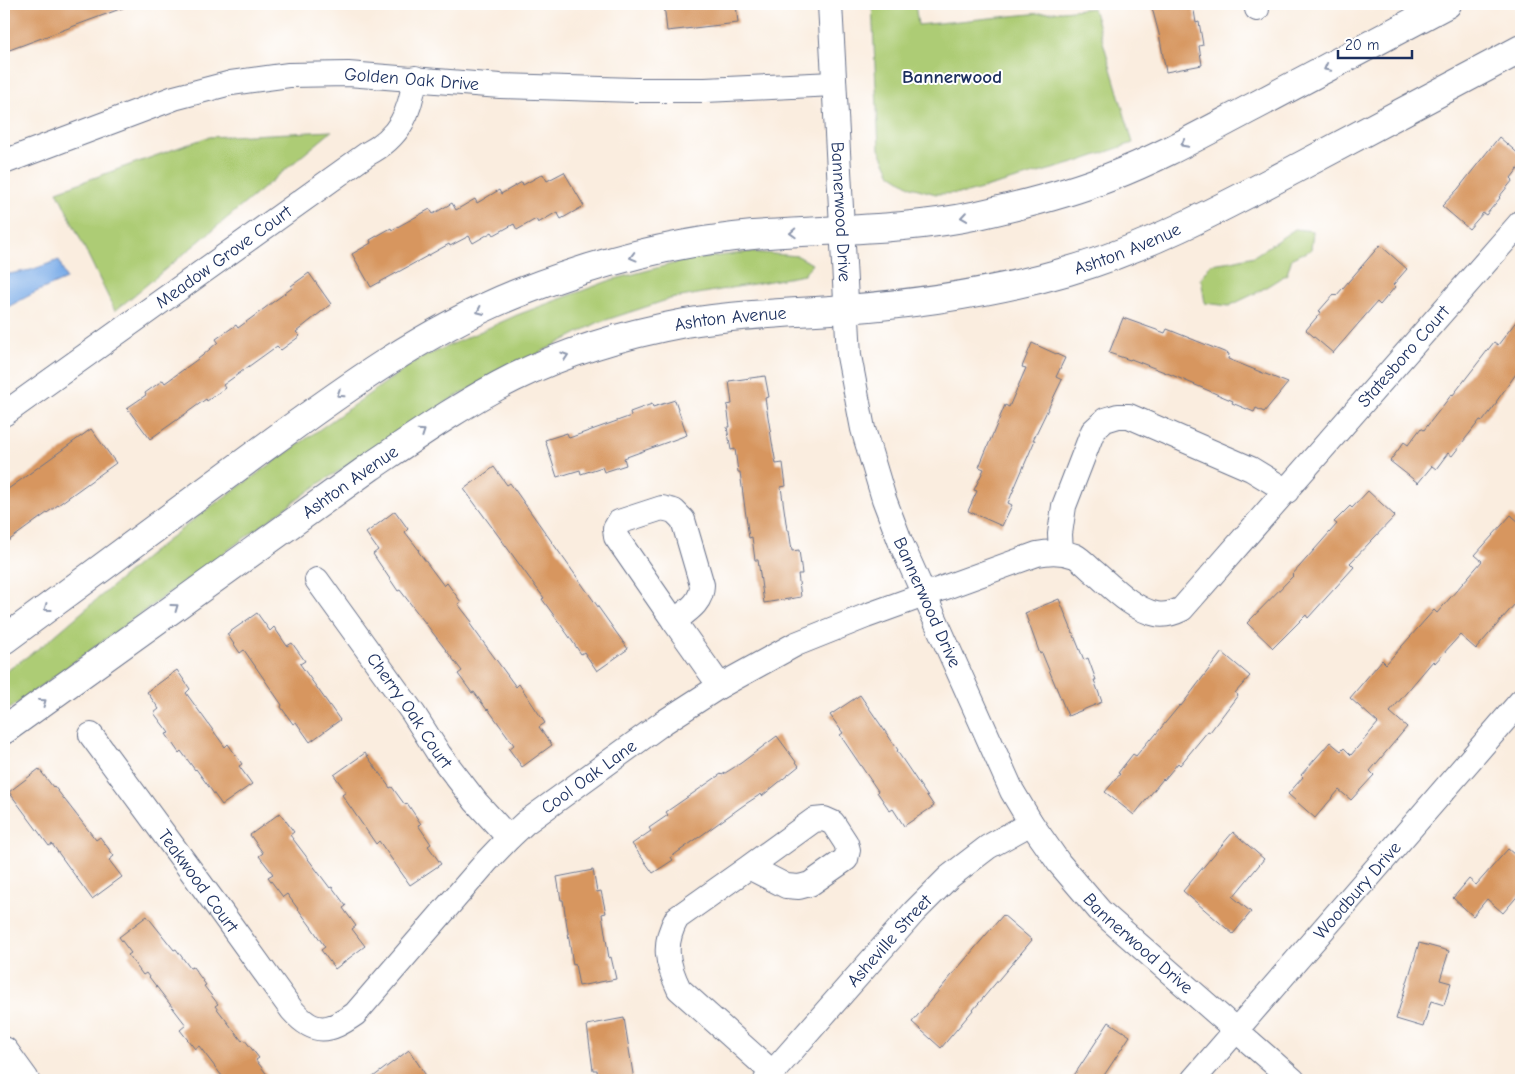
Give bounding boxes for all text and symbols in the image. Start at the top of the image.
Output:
scale bar [1338,28,1411,60]
text: 20 m [1345,36,1379,54]
one-way arrow [1323,62,1332,72]
street label: Golden Oak Drive [343,63,480,95]
district label: Bannerwood [902,66,1002,88]
one-way arrow [1180,138,1189,148]
street label: Bannerwood Drive [827,141,855,282]
street label: Meadow Grove Court [151,200,296,313]
one-way arrow [959,212,968,222]
street label: Ashton Avenue [1072,218,1184,279]
one-way arrow [789,228,797,239]
one-way arrow [629,251,637,261]
street label: Statesboro Court [1353,300,1454,412]
street label: Ashton Avenue [673,302,787,335]
one-way arrow [476,305,485,316]
one-way arrow [560,352,569,362]
one-way arrow [336,388,346,397]
one-way arrow [416,429,426,438]
street label: Ashton Avenue [298,441,402,523]
street label: Bannerwood Drive [889,534,966,671]
one-way arrow [44,603,53,611]
one-way arrow [169,604,179,613]
street label: Cherry Oak Court [362,649,457,773]
one-way arrow [37,699,47,708]
street label: Cool Oak Lane [537,735,640,818]
street label: Teakwood Court [154,825,243,937]
street label: Woodbury Drive [1309,837,1405,943]
street label: Bannerwood Drive [1079,889,1197,998]
street label: Asheville Street [843,890,936,991]

